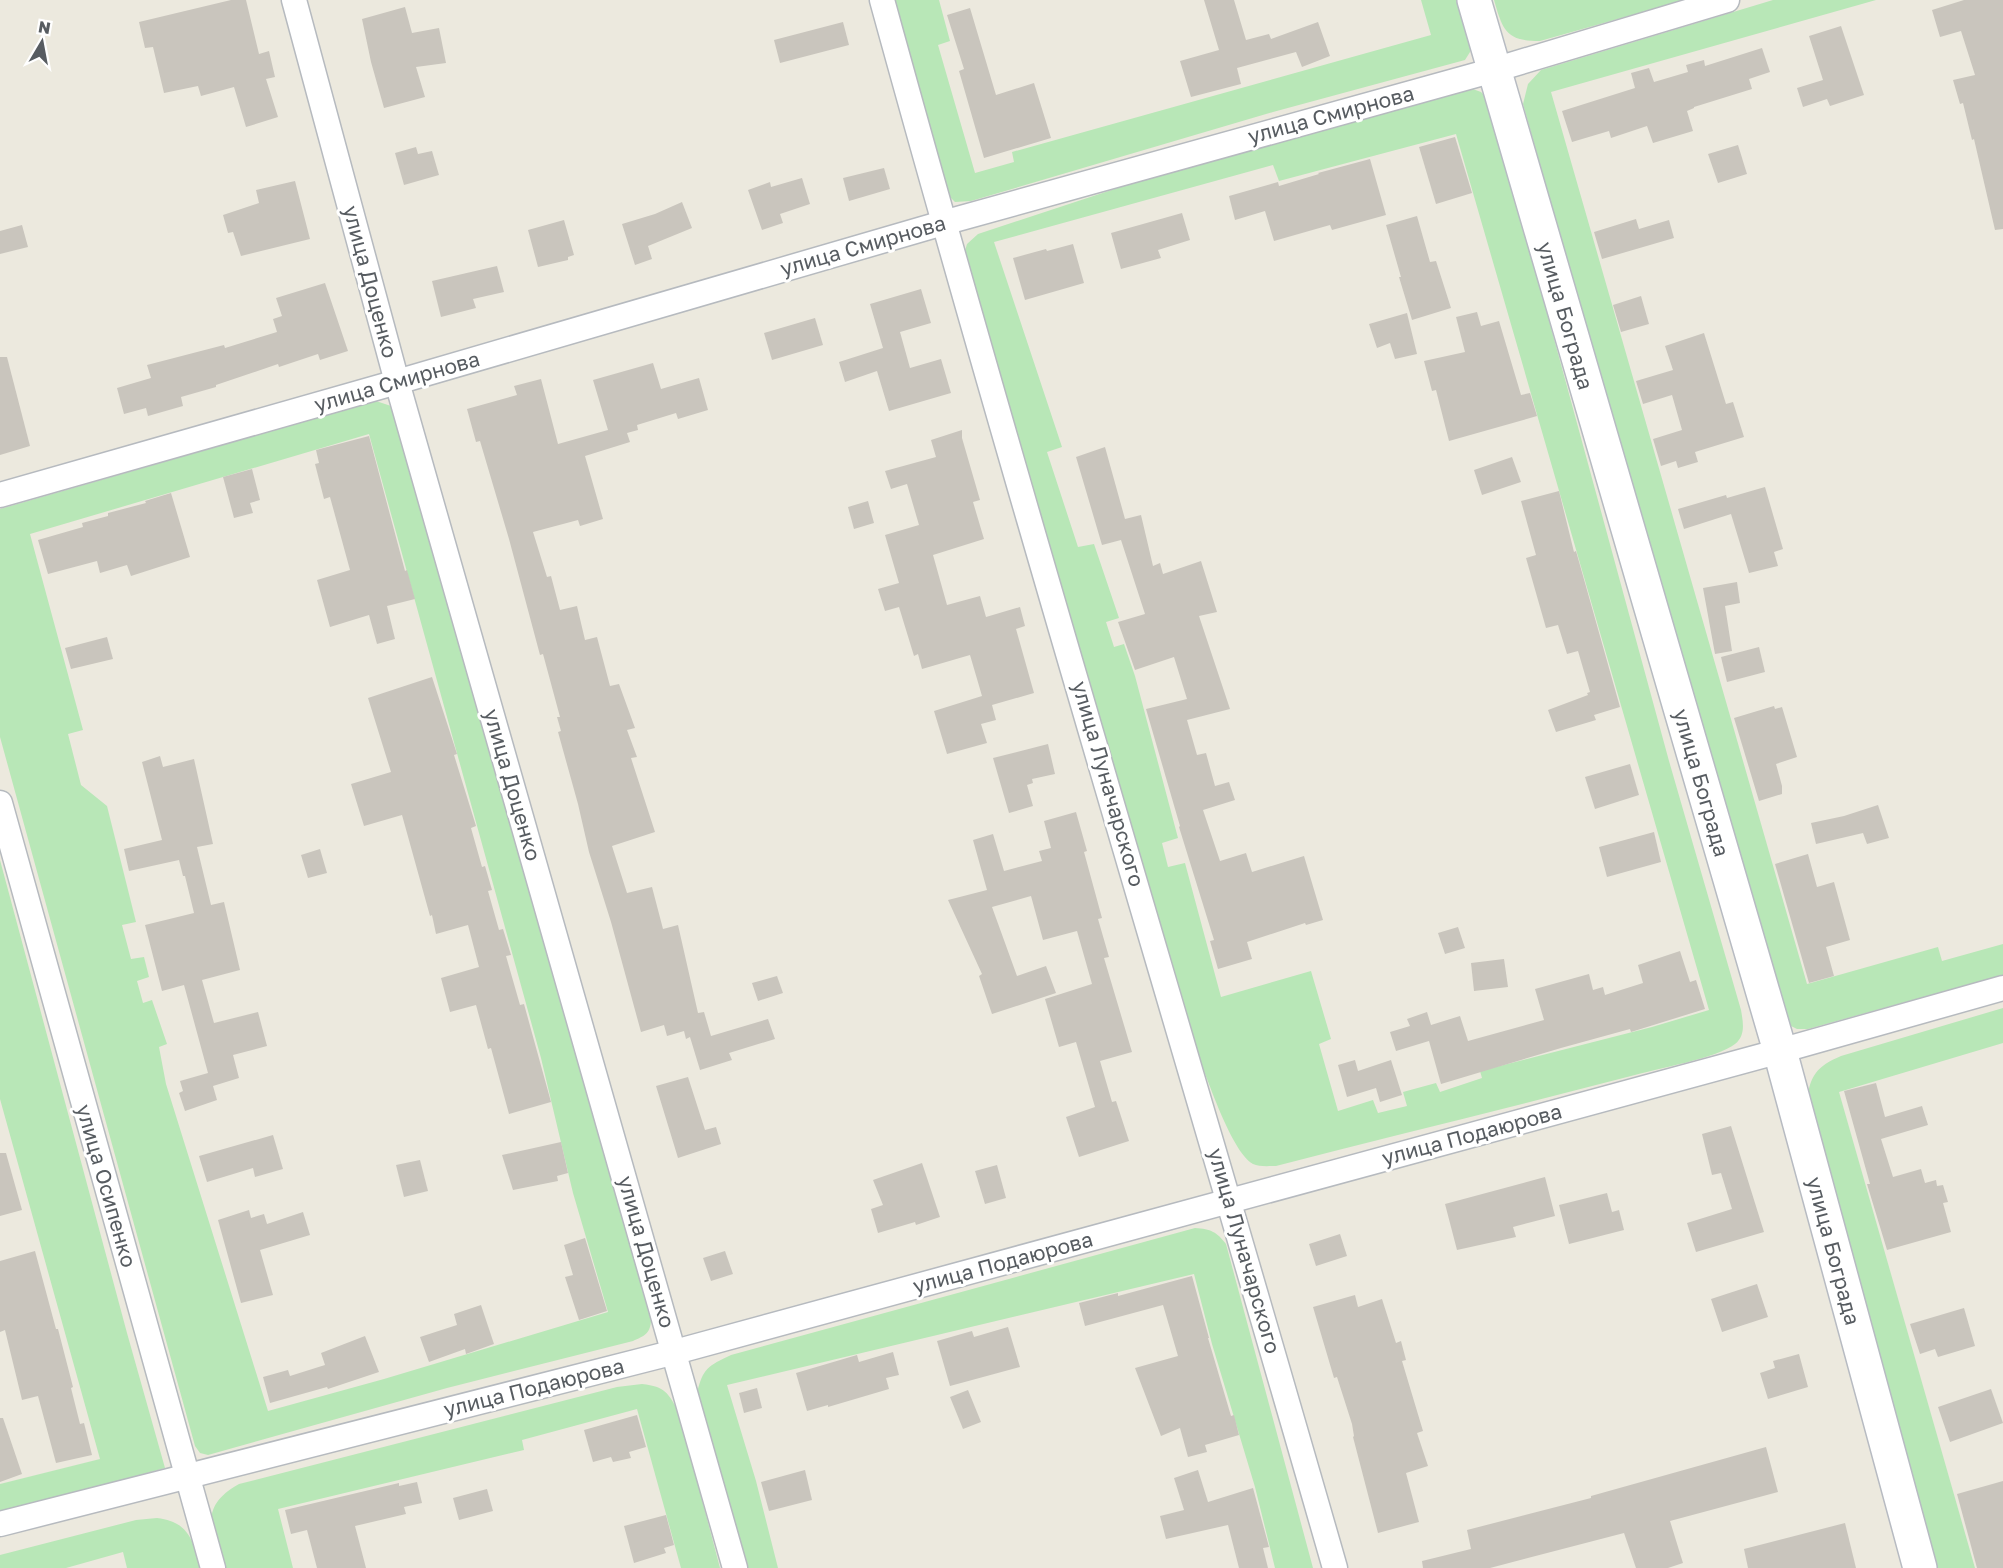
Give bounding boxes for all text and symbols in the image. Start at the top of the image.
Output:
north arrow [12,12,72,72]
text: N [37,16,52,38]
street label: улица Смирнова [1245,79,1417,149]
street label: улица Доценко [338,203,404,361]
street label: улица Смирнова [777,209,949,281]
street label: улица Бограда [1532,239,1599,393]
street label: улица Смирнова [311,345,483,417]
street label: улица Луначарского [1067,678,1151,889]
street label: улица Доценко [479,706,547,864]
street label: улица Бограда [1668,706,1735,860]
street label: улица Подаюрова [1379,1098,1565,1171]
street label: улица Осипенко [71,1101,143,1270]
street label: улица Луначарского [1203,1145,1287,1356]
street label: улица Доценко [613,1173,681,1331]
street label: улица Бограда [1802,1174,1866,1328]
street label: улица Подаюрова [910,1226,1096,1299]
street label: улица Подаюрова [441,1352,627,1422]

